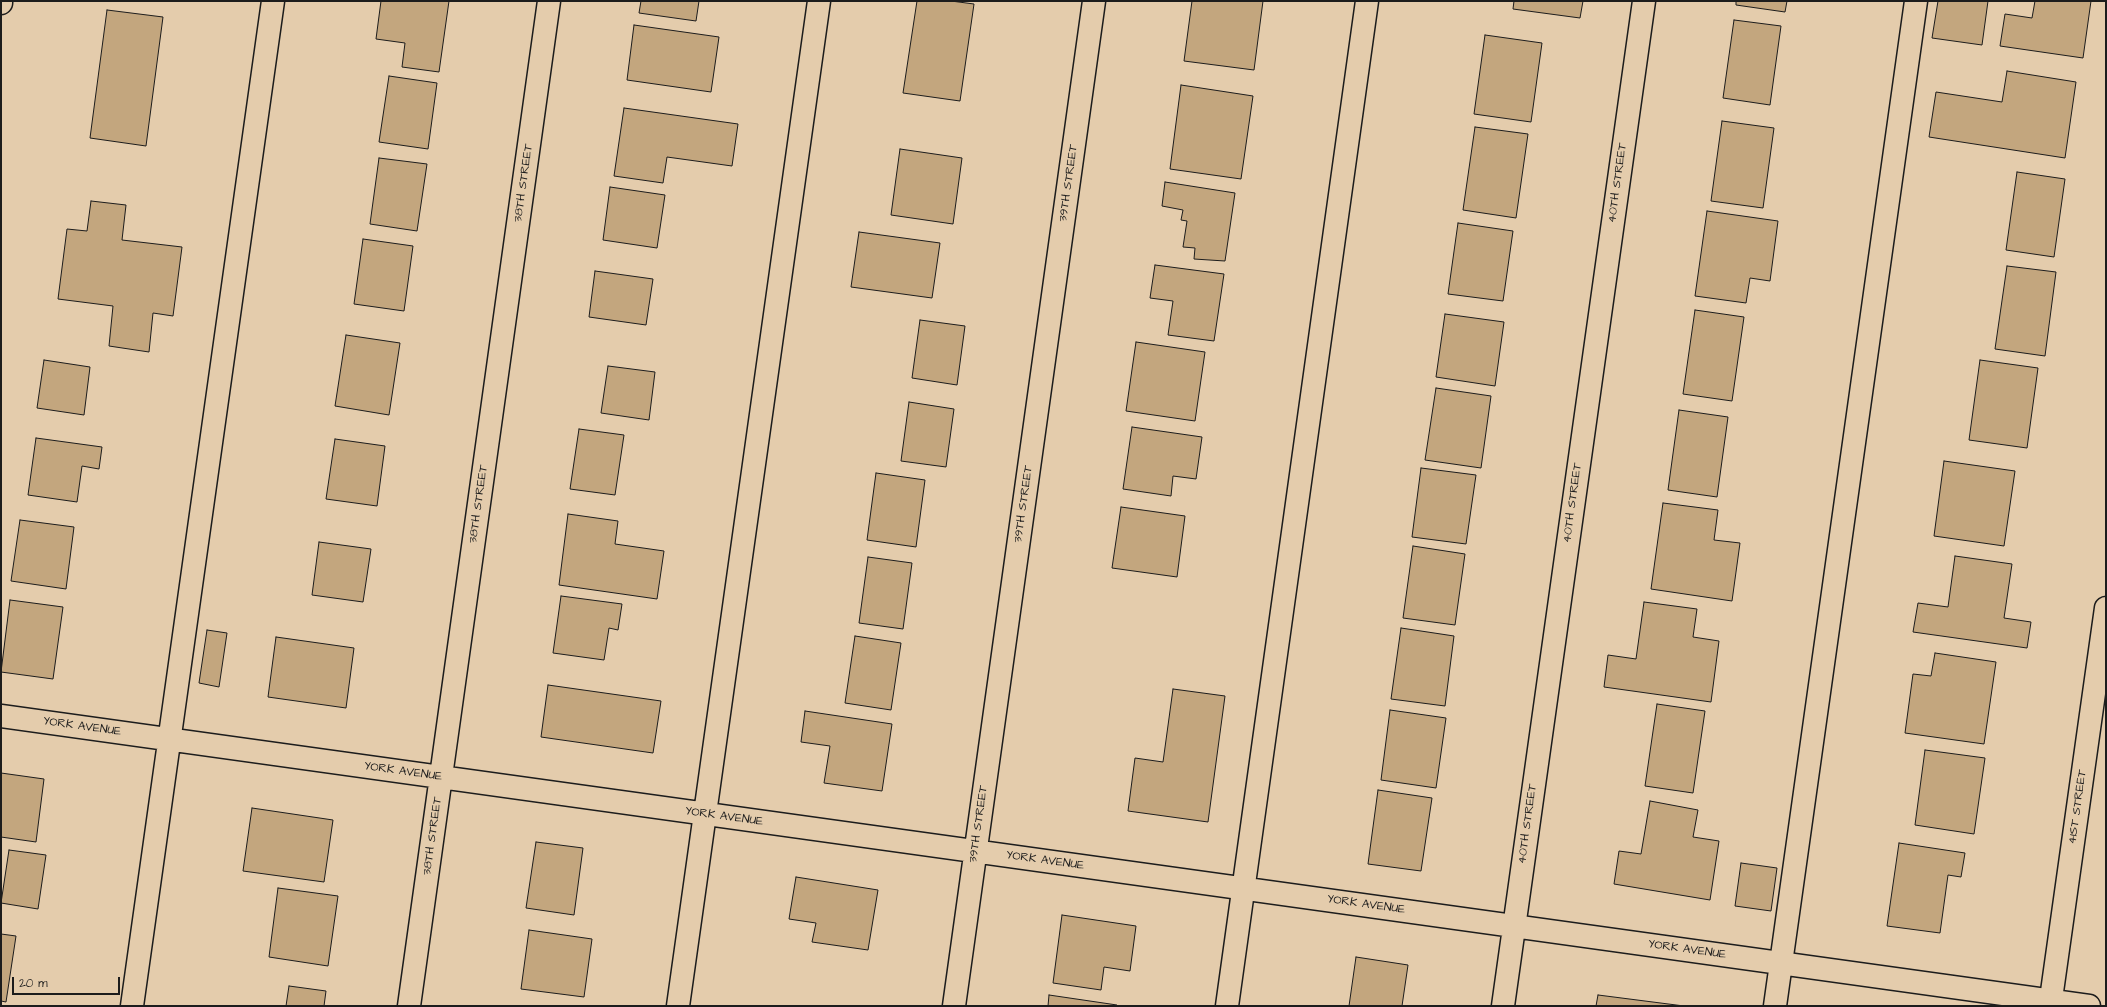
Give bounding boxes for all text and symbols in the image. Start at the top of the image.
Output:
street label: 40TH STREET [1605,142,1631,224]
street label: 38TH STREET [511,143,537,223]
street label: 39TH STREET [1056,143,1082,223]
street label: 40TH STREET [1560,462,1586,544]
street label: 38TH STREET [466,464,492,544]
street label: 39TH STREET [1011,464,1037,544]
street label: YORK AVENUE [42,714,122,740]
street label: YORK AVENUE [363,759,443,785]
street label: 41ST STREET [2066,769,2090,845]
street label: 40TH STREET [1515,783,1541,865]
street label: 39TH STREET [966,784,992,864]
street label: 38TH STREET [420,796,446,876]
street label: YORK AVENUE [684,804,764,830]
street label: YORK AVENUE [1005,848,1085,874]
street label: YORK AVENUE [1326,892,1406,918]
street label: YORK AVENUE [1647,937,1727,963]
scale bar [14,969,122,995]
text: 20 m [19,975,48,992]

